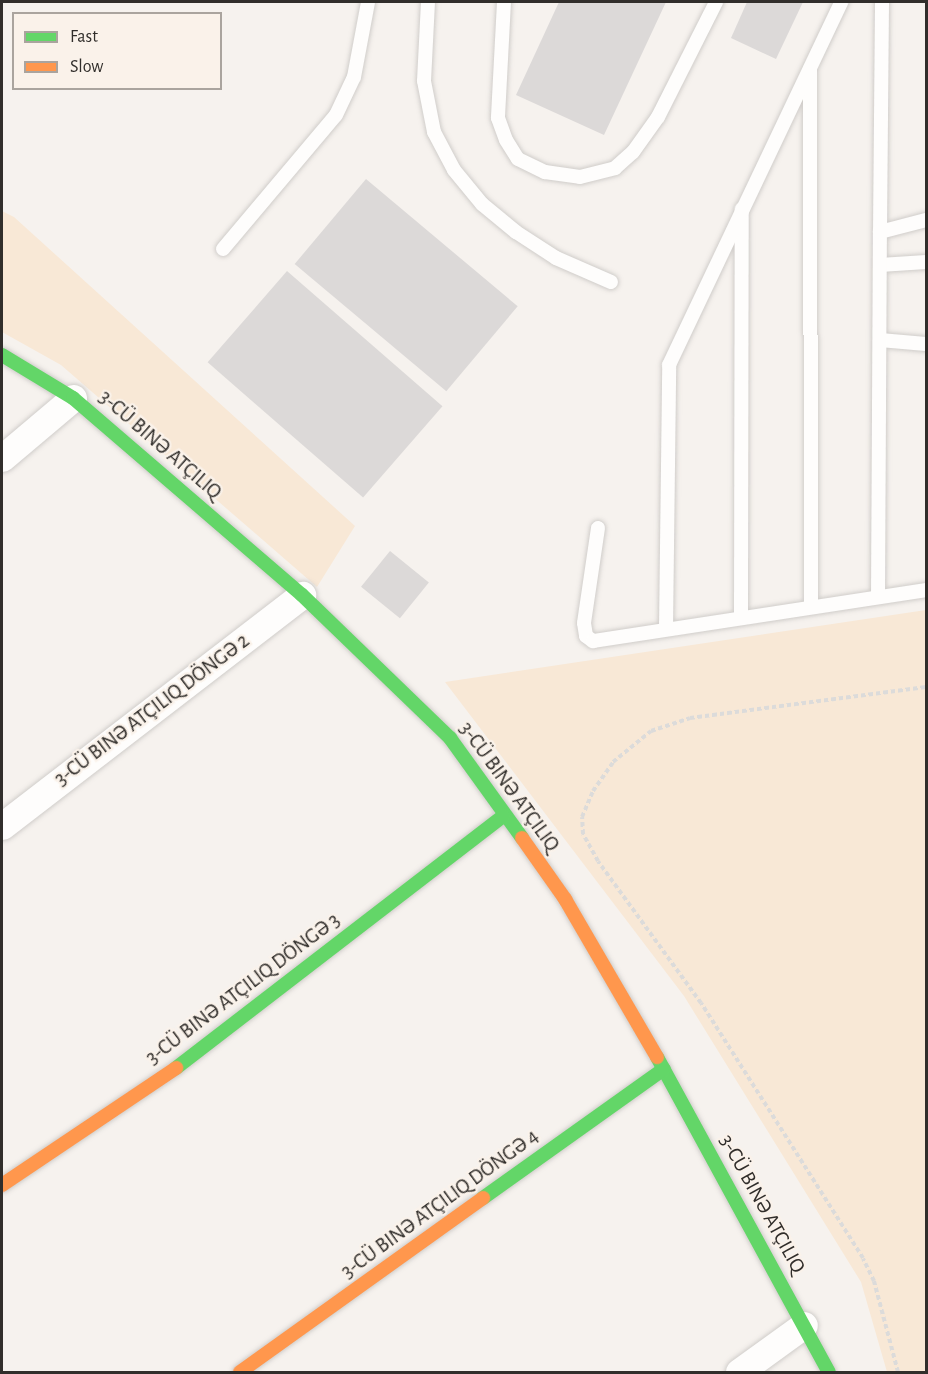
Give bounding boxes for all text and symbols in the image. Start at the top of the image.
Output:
legend [12,12,222,90]
text: Fast [70,28,98,46]
text: Slow [70,58,103,76]
street label: 3-CÜ BINƏ ATÇILIQ [93,385,227,505]
street label: 3-CÜ BINƏ ATÇILIQ DÖNGƏ 2 [50,628,254,792]
street label: 3-CÜ BINƏ ATÇILIQ [453,717,565,857]
street label: 3-CÜ BINƏ ATÇILIQ DÖNGƏ 3 [141,908,345,1070]
street label: 3-CÜ BINƏ ATÇILIQ DÖNGƏ 4 [336,1124,544,1284]
street label: 3-CÜ BINƏ ATÇILIQ [714,1130,810,1278]

